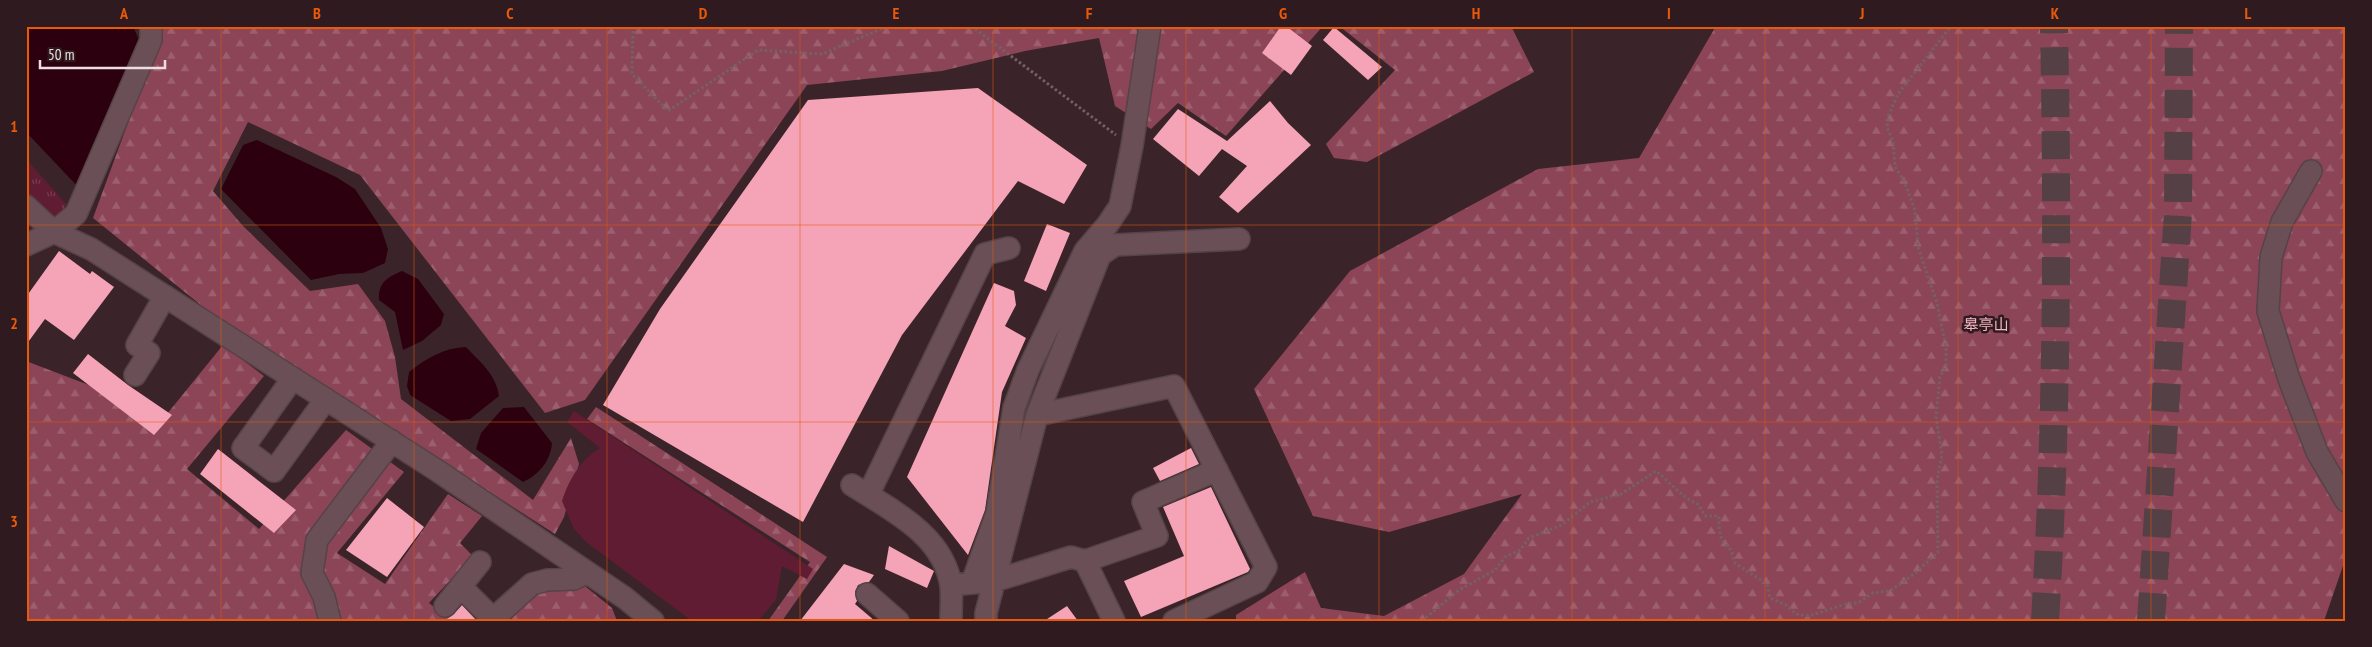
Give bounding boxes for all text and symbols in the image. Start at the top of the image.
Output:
text: A [119,3,129,23]
text: B [313,3,321,23]
text: C [506,3,514,23]
text: D [699,3,708,23]
text: E [893,3,900,23]
text: F [1086,3,1093,23]
text: G [1279,3,1287,23]
text: H [1472,3,1480,23]
text: I [1667,3,1671,23]
text: J [1859,3,1864,23]
text: K [2051,3,2060,23]
text: L [2245,3,2252,23]
scale bar [40,38,165,70]
text: 50 m [48,45,74,64]
text: 1 [10,116,18,136]
text: 2 [10,313,18,333]
park label: 皋亭山 [1963,315,2009,334]
text: 3 [10,511,18,531]

